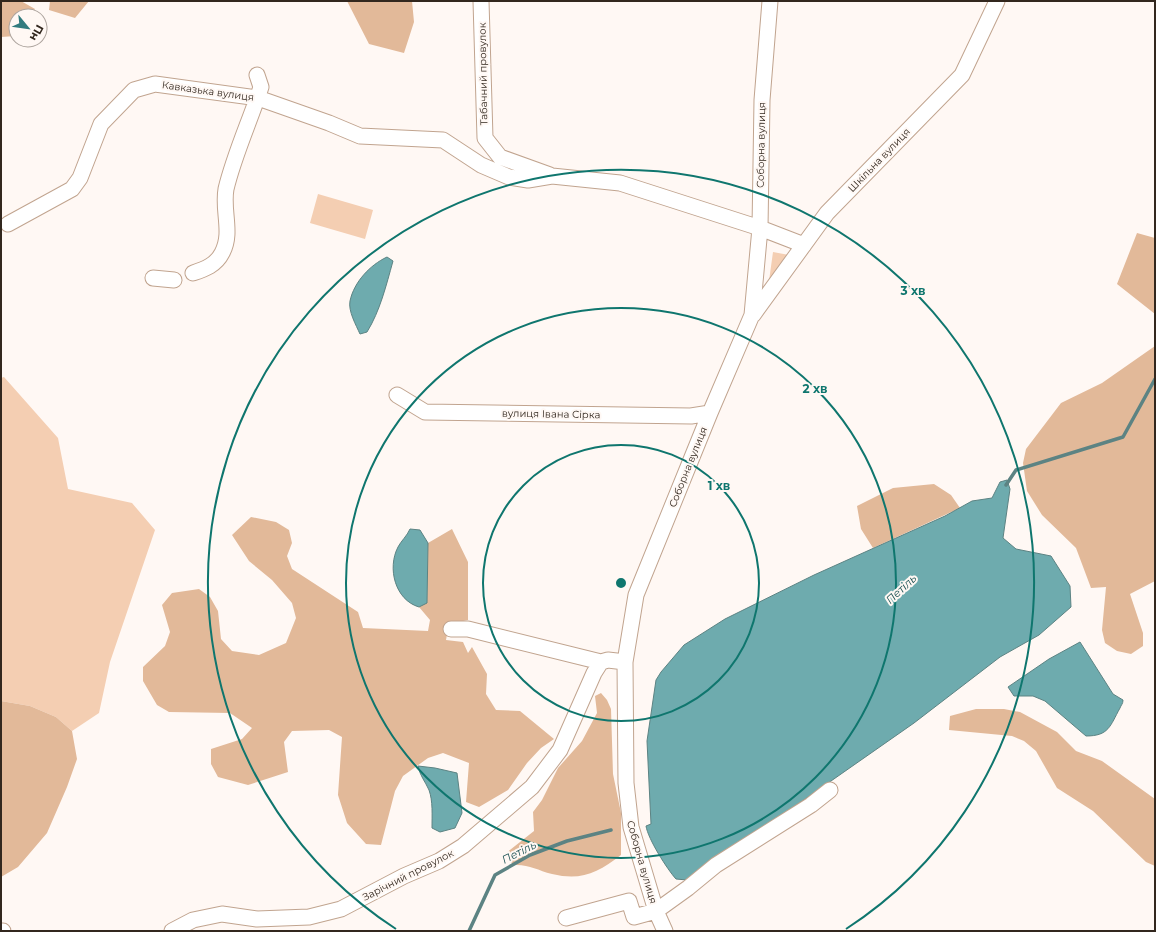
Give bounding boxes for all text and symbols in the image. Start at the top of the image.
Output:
north arrow [8,8,48,48]
text: Пн [27,22,47,43]
street label: Табачний провулок [476,22,490,126]
street label: Кавказька вулиця [161,78,255,104]
street label: Соборна вулиця [754,102,768,188]
street label: Шкільна вулиця [845,125,913,195]
text: 3 хв [899,283,926,298]
text: 2 хв [802,381,828,396]
street label: вулиця Івана Сірка [502,407,600,421]
street label: Соборна вулиця [666,425,710,509]
text: 1 хв [708,478,730,493]
water label: Петіль [883,571,919,607]
centre of rings [614,576,628,590]
street label: Соборна вулиця [624,819,660,905]
water label: Петіль [499,837,539,867]
street label: Зарічний провулок [360,846,456,904]

